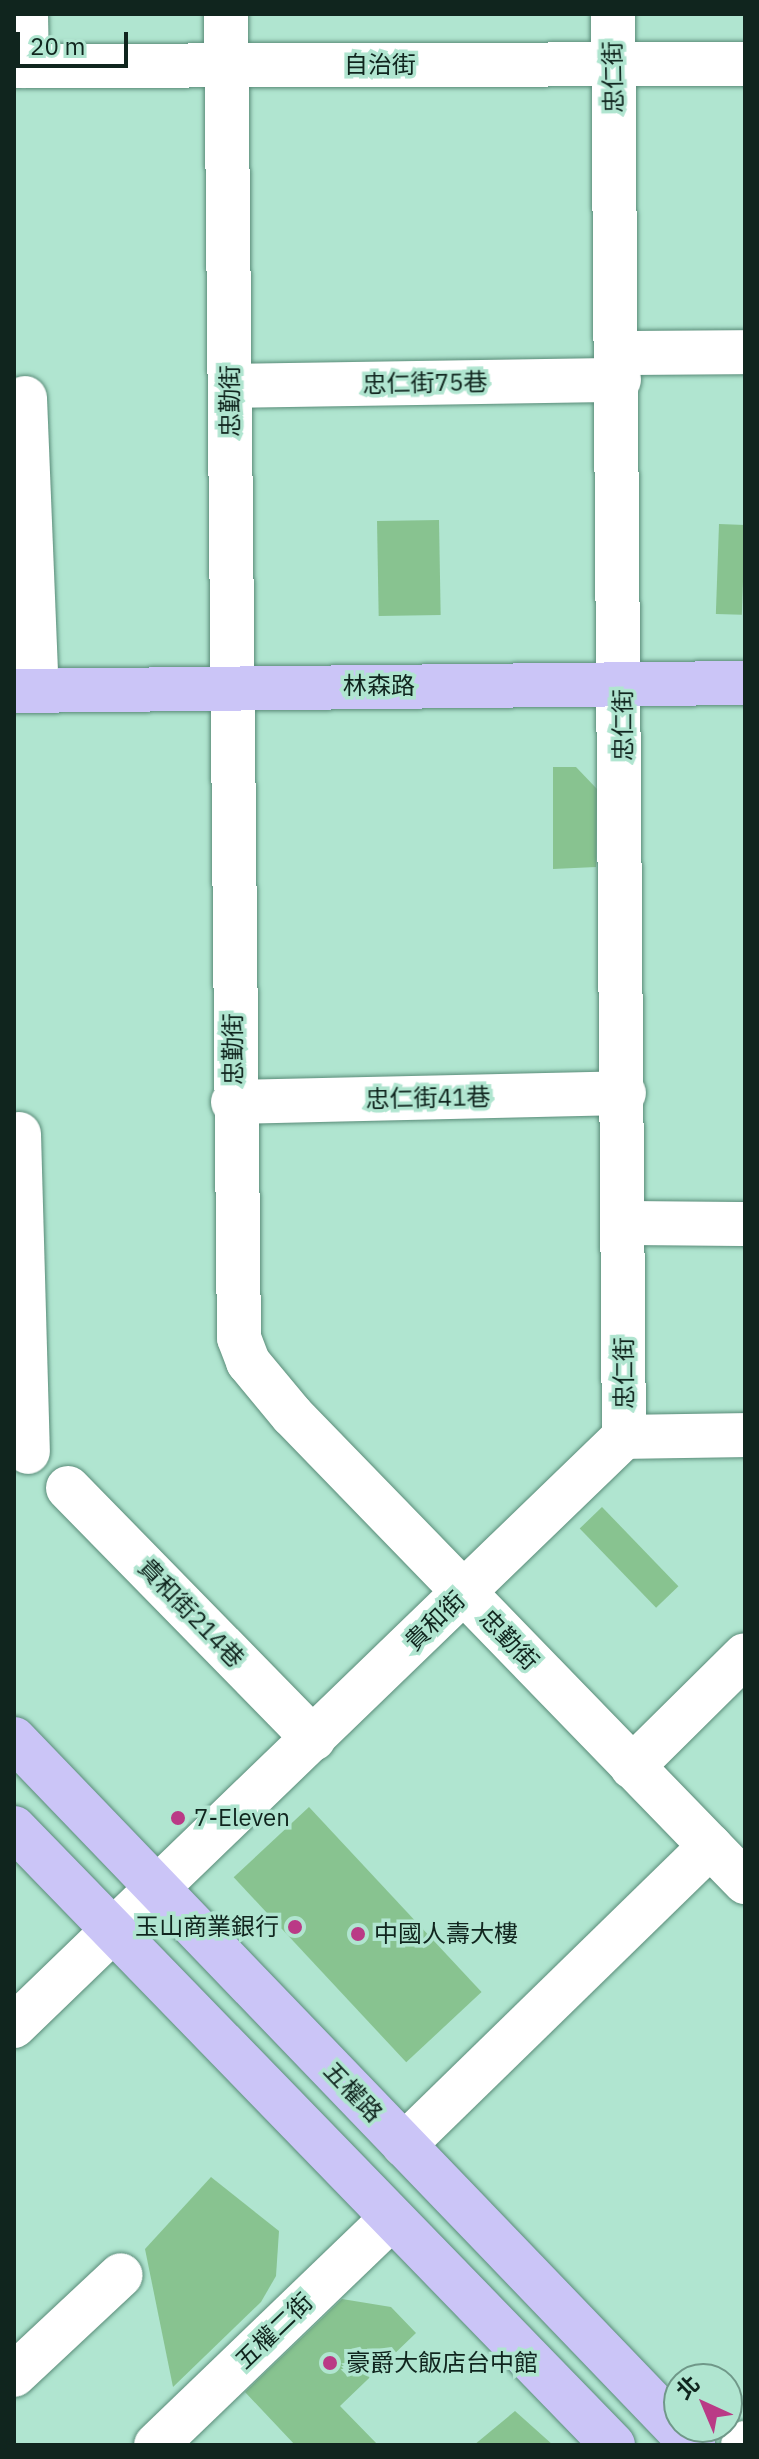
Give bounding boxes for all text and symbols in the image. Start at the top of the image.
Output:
scale bar [20,16,132,66]
text: 20 m [30,30,85,62]
street label: 忠仁街 [598,41,628,113]
street label: 自治街 [344,51,416,79]
street label: 忠勤街 [216,365,244,437]
street label: 忠仁街75巷 [362,368,488,398]
street label: 林森路 [343,672,415,700]
street label: 忠仁街 [609,689,637,761]
street label: 忠勤街 [219,1013,247,1085]
street label: 忠仁街41巷 [365,1083,491,1113]
street label: 忠仁街 [610,1337,638,1409]
street label: 貴和街214巷 [132,1553,250,1673]
street label: 貴和街 [399,1586,471,1656]
street label: 忠勤街 [474,1604,544,1676]
place label: 7-Eleven [194,1804,290,1832]
marker: 7-Eleven [169,1809,187,1827]
place label: 玉山商業銀行 [135,1913,279,1941]
marker: 玉山商業銀行 [286,1918,304,1936]
place label: 中國人壽大樓 [374,1920,518,1948]
marker: 中國人壽大樓 [349,1925,367,1943]
street label: 五權路 [318,2056,388,2128]
street label: 五權二街 [229,2287,319,2375]
place label: 豪爵大飯店台中館 [346,2349,538,2377]
marker: 豪爵大飯店台中館 [321,2354,339,2372]
north arrow [663,2363,743,2443]
text: 北 [669,2369,705,2405]

